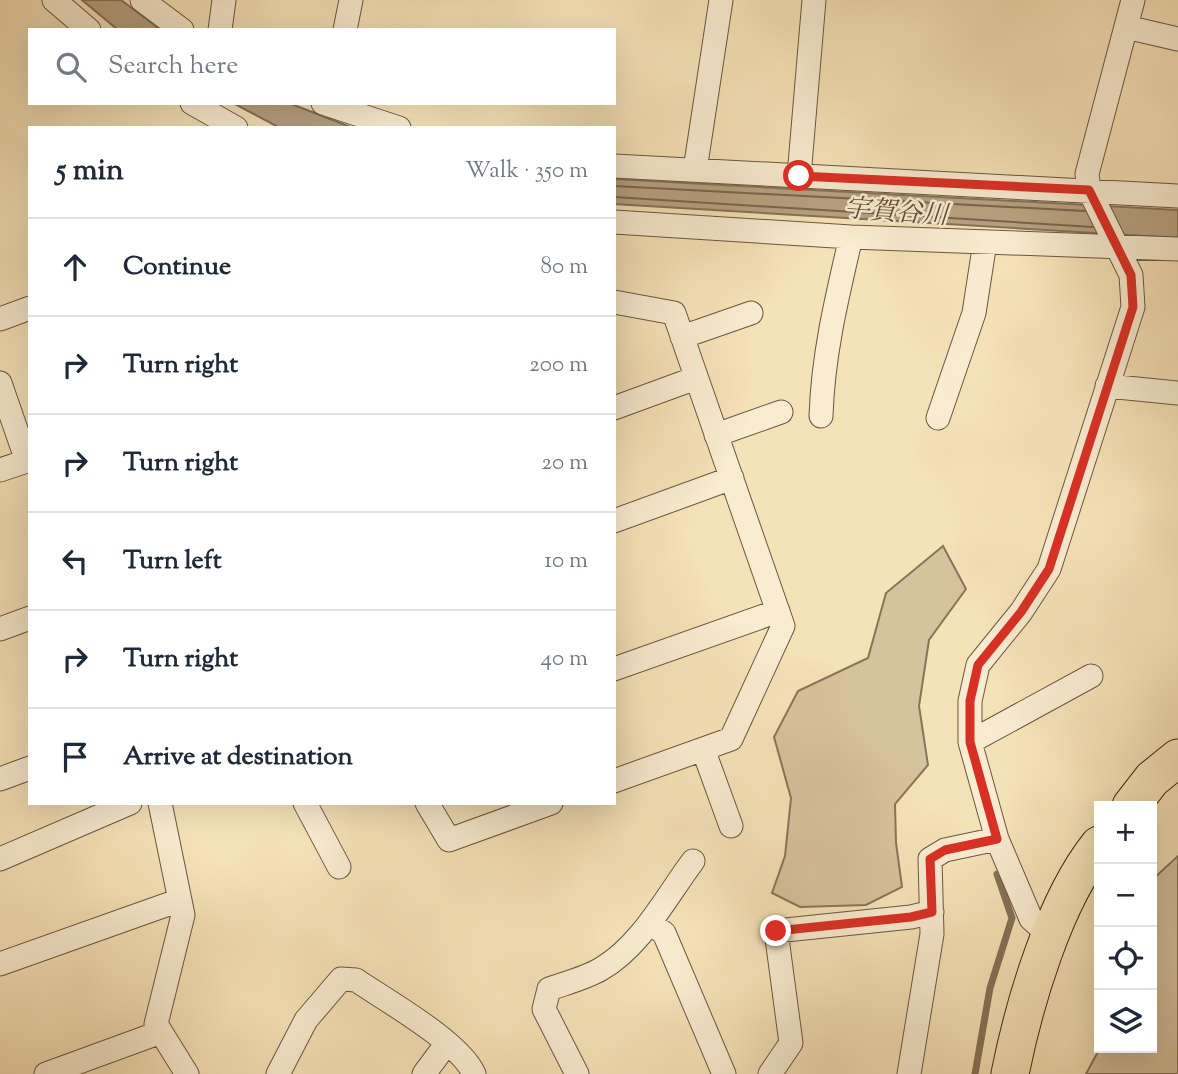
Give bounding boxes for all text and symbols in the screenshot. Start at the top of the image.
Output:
search box [28,28,616,105]
icon: search [52,48,90,86]
text: Search here [108,48,238,85]
text: 5 min [56,150,124,193]
text: Walk · 350 m [465,155,588,188]
route start [783,160,814,191]
water label: 宇賀谷川 [843,191,952,236]
icon: ahead [56,248,94,286]
text: Continue [123,249,231,286]
text: 80 m [540,251,588,284]
icon: right [56,346,94,384]
text: Turn right [123,347,238,384]
text: 200 m [529,349,588,382]
icon: right [56,444,94,482]
text: Turn right [123,445,238,482]
text: 20 m [541,447,588,480]
icon: left [56,542,94,580]
text: Turn left [123,543,222,580]
text: 10 m [544,545,588,578]
icon: right [56,640,94,678]
text: Turn right [123,641,238,678]
text: 40 m [541,643,588,676]
icon: arrive [56,738,94,776]
text: Arrive at destination [123,739,353,776]
map controls [1094,801,1157,1053]
button: + [1094,801,1157,864]
button: − [1094,864,1157,927]
route end [760,915,791,946]
button: locate [1094,927,1157,990]
button: layers [1094,990,1157,1053]

